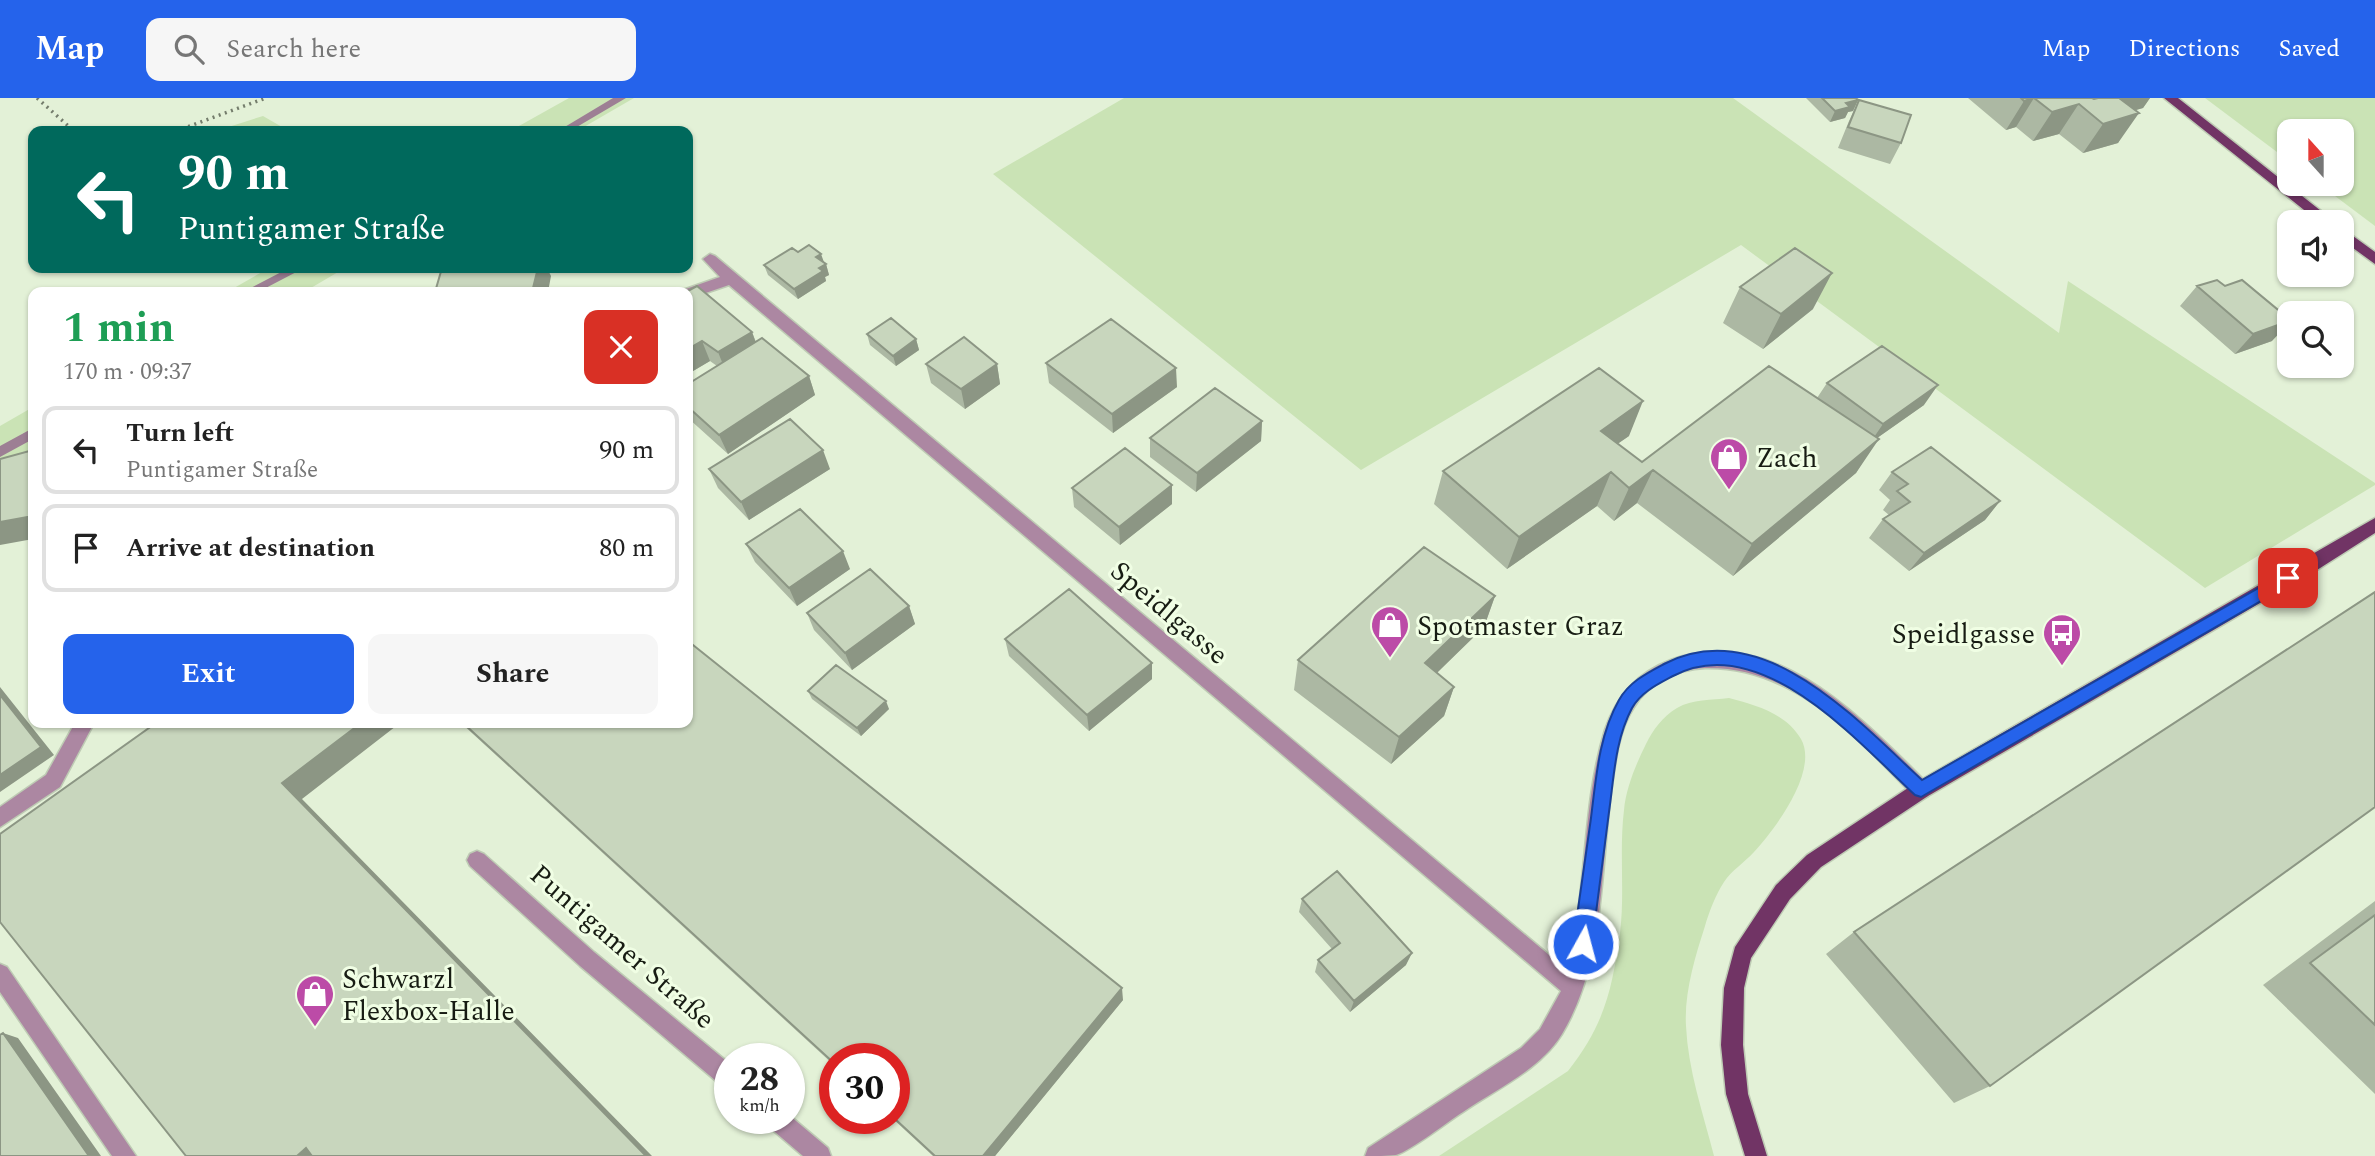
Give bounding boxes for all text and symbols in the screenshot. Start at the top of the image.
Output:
search box [146,18,636,81]
text: Map [35,24,104,74]
text: Search here [226,29,361,69]
icon: search [170,30,208,68]
text: Map [2042,31,2090,67]
text: Directions [2128,31,2240,67]
text: Saved [2278,31,2340,67]
north arrow [2277,119,2354,196]
map controls [2277,119,2354,378]
text: 90 m [178,137,289,212]
icon: left [63,154,154,245]
text: Puntigamer Straße [178,205,445,254]
button: sound [2277,210,2354,287]
text: 1 min [63,297,175,360]
button: search [2277,301,2354,378]
button: close [584,310,658,384]
text: 170 m · 09:37 [63,355,192,390]
text: Turn left [126,413,234,453]
text: 90 m [599,430,654,470]
icon: left [67,431,105,469]
shop icon: Zach [1708,436,1750,491]
place label: Zach [1756,437,1818,480]
text: Puntigamer Straße [126,453,318,488]
text: Arrive at destination [126,528,375,568]
text: 80 m [599,528,654,568]
icon: arrive [67,529,105,567]
pin [2258,548,2318,608]
street label: Speidlgasse [1100,551,1238,676]
icon: arrive [2269,559,2307,597]
shop icon: Spotmaster Graz [1369,604,1411,659]
place label: Spotmaster Graz [1417,605,1624,648]
bus stop icon: Speidlgasse [2041,612,2083,667]
place label: Speidlgasse [1892,613,2035,656]
button: Exit [63,634,354,714]
button: Share [368,634,658,714]
street label: Puntigamer Straße [520,854,724,1040]
position arrow [1546,907,1620,981]
place label: Schwarzl Flexbox-Halle [342,958,515,1033]
shop icon: Schwarzl Flexbox-Halle [294,973,336,1028]
speed limit sign: 30 [819,1043,910,1134]
text: 28 [740,1053,779,1106]
text: km/h [739,1092,780,1119]

